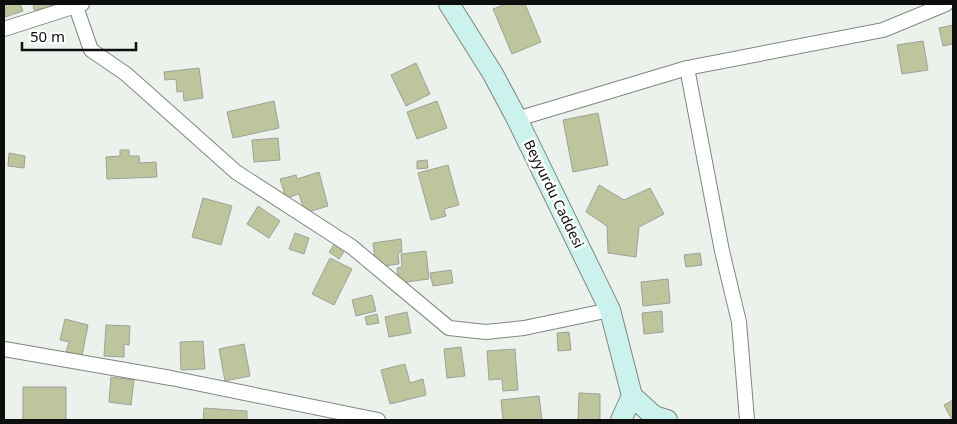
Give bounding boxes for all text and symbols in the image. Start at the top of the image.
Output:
scale bar [22,20,136,52]
text: 50 m [30,26,65,46]
street label: Beyyurdu Caddesi [520,136,589,251]

